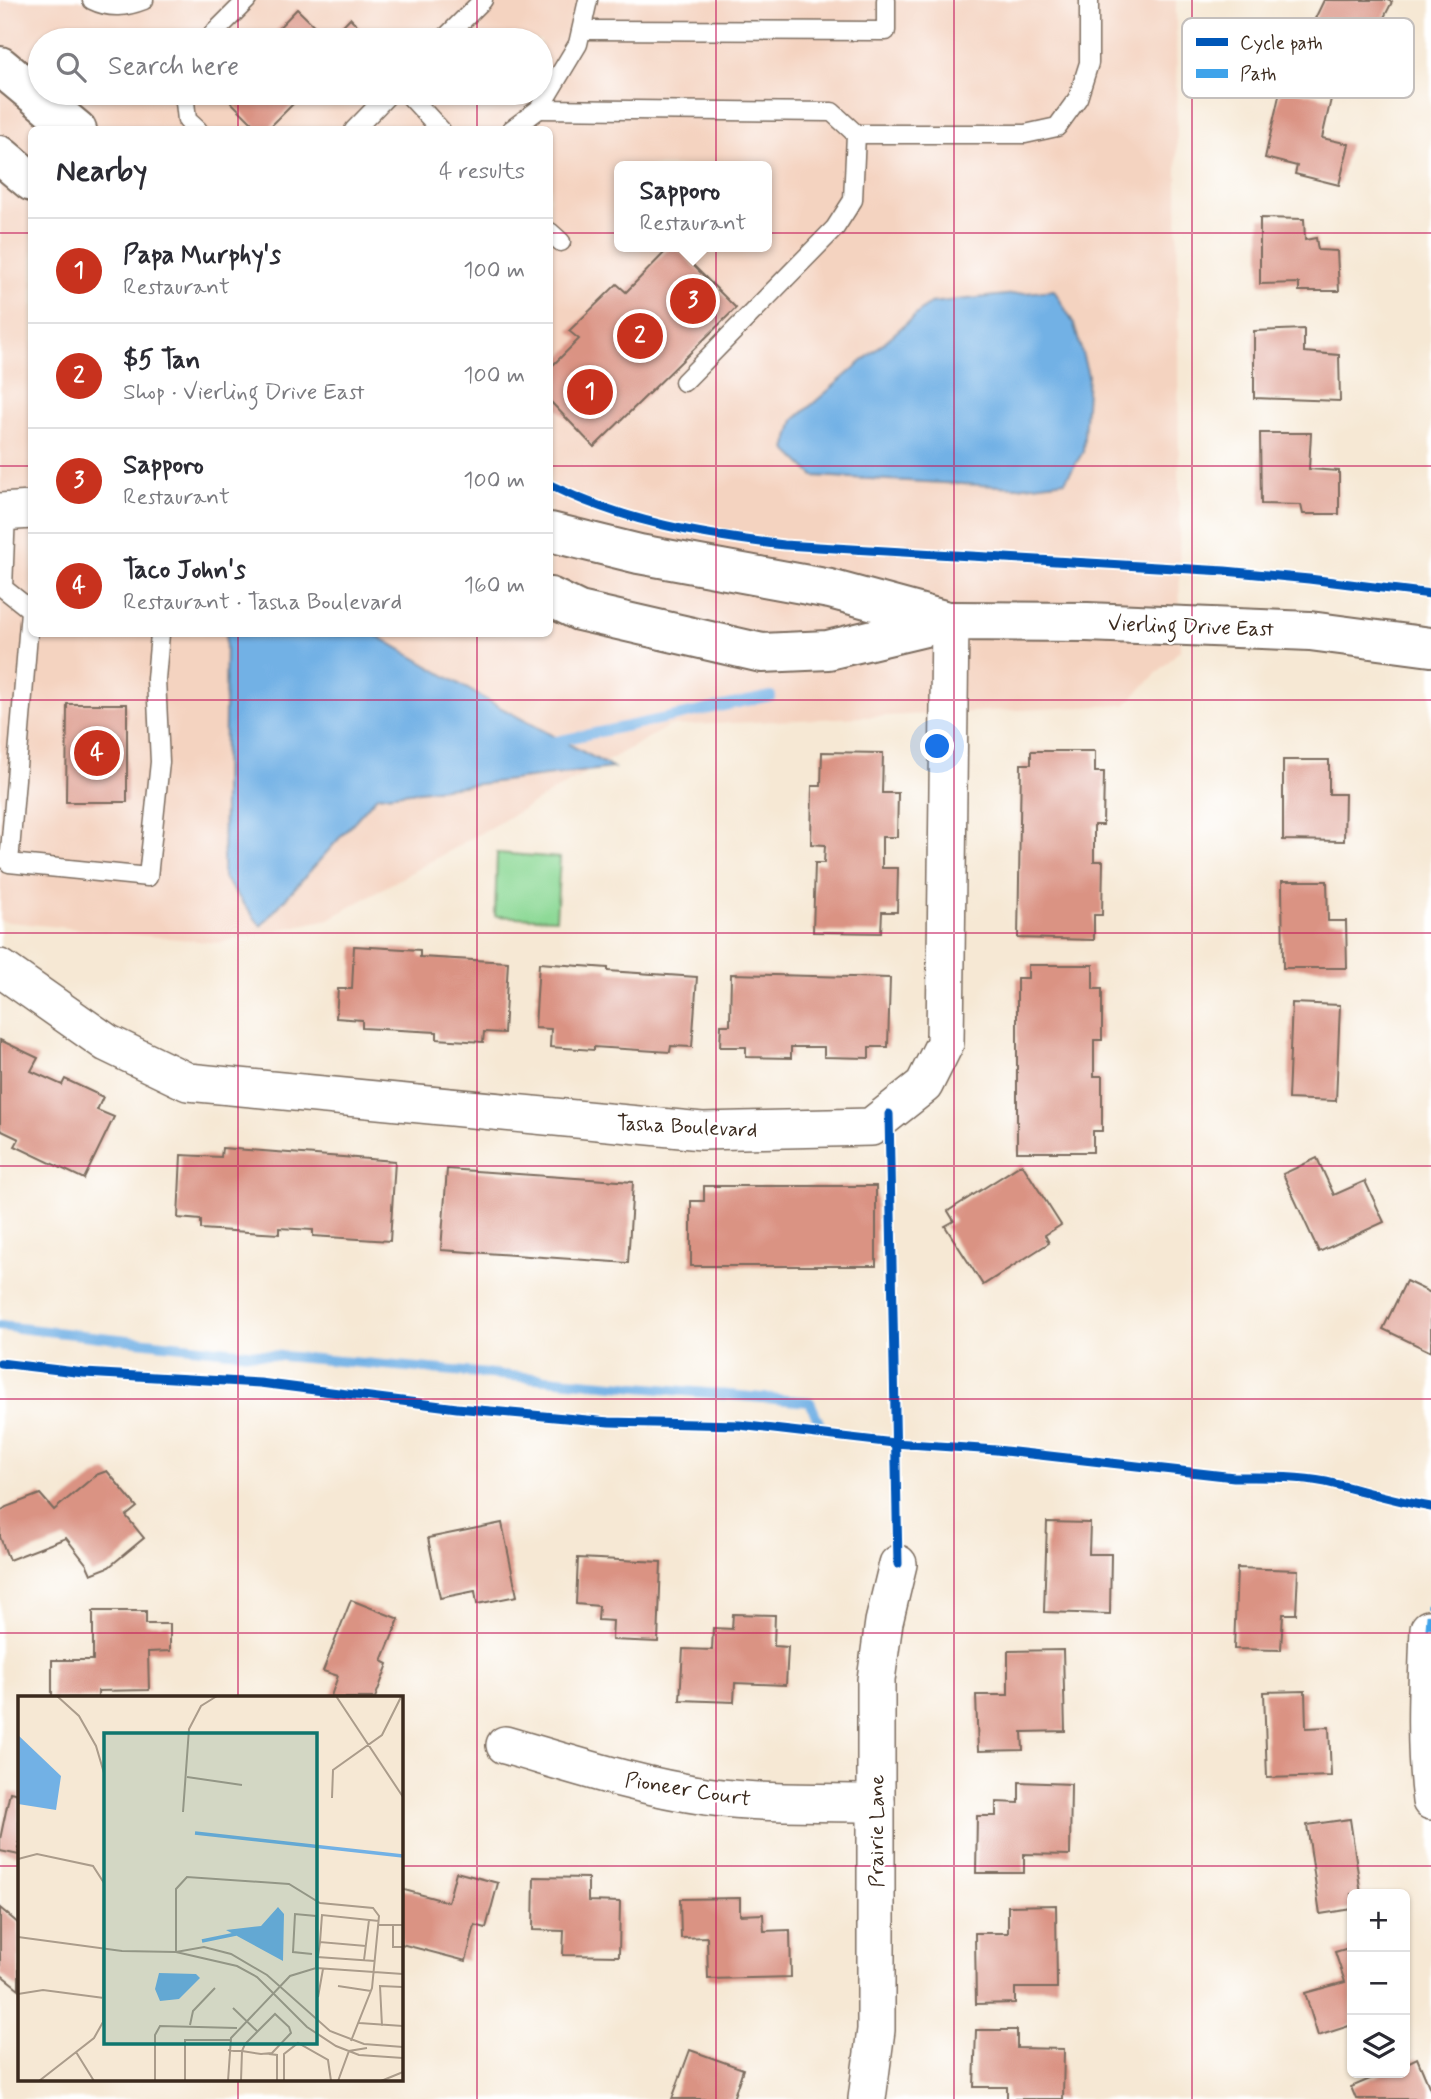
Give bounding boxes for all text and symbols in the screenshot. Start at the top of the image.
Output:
legend [1182,18,1414,98]
search box [28,28,553,105]
text: Cycle path [1240,31,1323,56]
icon: search [52,48,90,86]
text: Search here [108,50,239,84]
text: Path [1240,62,1277,87]
text: Nearby [56,152,147,191]
text: 4 results [439,157,525,187]
popup [614,161,772,252]
text: Sapporo [640,175,720,209]
text: Restaurant [640,209,746,239]
text: Papa Murphy's [123,239,281,273]
text: 1 [74,256,84,286]
text: 100 m [463,256,525,286]
text: Restaurant [123,273,230,303]
pin: 3 [670,275,716,327]
pin: 2 [617,310,663,362]
text: $5 Tan [123,344,200,378]
text: 2 [73,361,85,391]
text: 100 m [463,361,525,391]
pin: 1 [567,366,613,418]
text: Shop · Vierling Drive East [123,378,365,408]
text: Sapporo [123,449,204,483]
text: 3 [74,466,84,496]
text: 100 m [463,466,525,496]
text: Restaurant [123,483,230,513]
text: Taco John's [123,554,246,588]
text: 4 [72,571,86,601]
text: 160 m [464,571,525,601]
text: Restaurant · Tasha Boulevard [123,588,402,618]
street label: Vierling Drive East [1108,610,1275,646]
pin: 4 [74,727,120,779]
your location [920,729,954,763]
street label: Tasha Boulevard [616,1109,758,1145]
inset map [18,1696,402,2082]
street label: Pioneer Court [623,1766,753,1814]
street label: Prairie Lane [863,1774,891,1887]
map controls [1347,1889,1410,2078]
button: + [1347,1889,1410,1952]
button: − [1347,1952,1410,2015]
button: layers [1347,2015,1410,2078]

